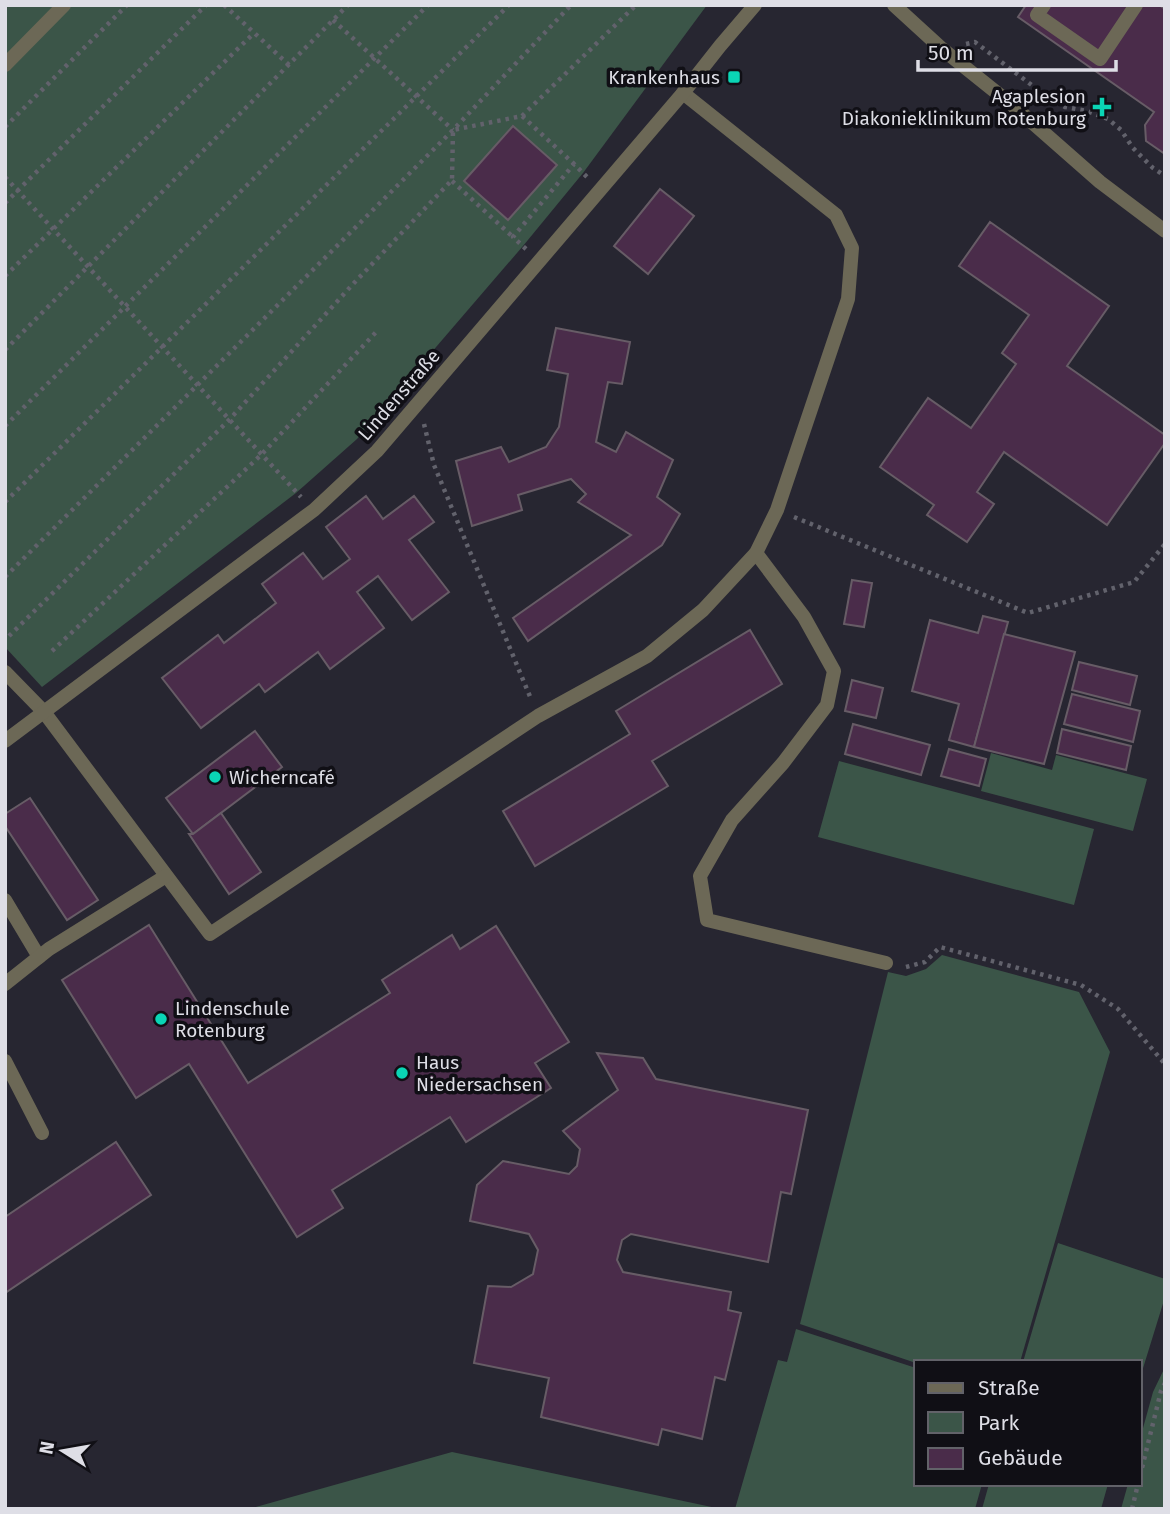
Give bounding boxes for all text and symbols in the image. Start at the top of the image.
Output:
scale bar [918,28,1116,72]
text: 50 m [928,40,974,66]
place label: Krankenhaus [608,66,720,89]
marker: Krankenhaus [726,69,742,85]
place label: Agaplesion Diakonieklinikum Rotenburg [842,85,1086,130]
marker: Agaplesion Diakonieklinikum Rotenburg [1092,97,1112,117]
street label: Lindenstraße [353,345,445,445]
place label: Wicherncafé [229,766,335,789]
marker: Wicherncafé [207,769,223,785]
place label: Lindenschule Rotenburg [175,997,290,1042]
marker: Lindenschule Rotenburg [153,1011,169,1027]
place label: Haus Niedersachsen [416,1051,543,1096]
marker: Haus Niedersachsen [394,1065,410,1081]
legend [914,1360,1142,1486]
text: Straße [978,1375,1040,1401]
text: Park [978,1410,1020,1436]
north arrow [28,1416,98,1486]
text: N [34,1439,59,1456]
text: Gebäude [978,1445,1063,1471]

